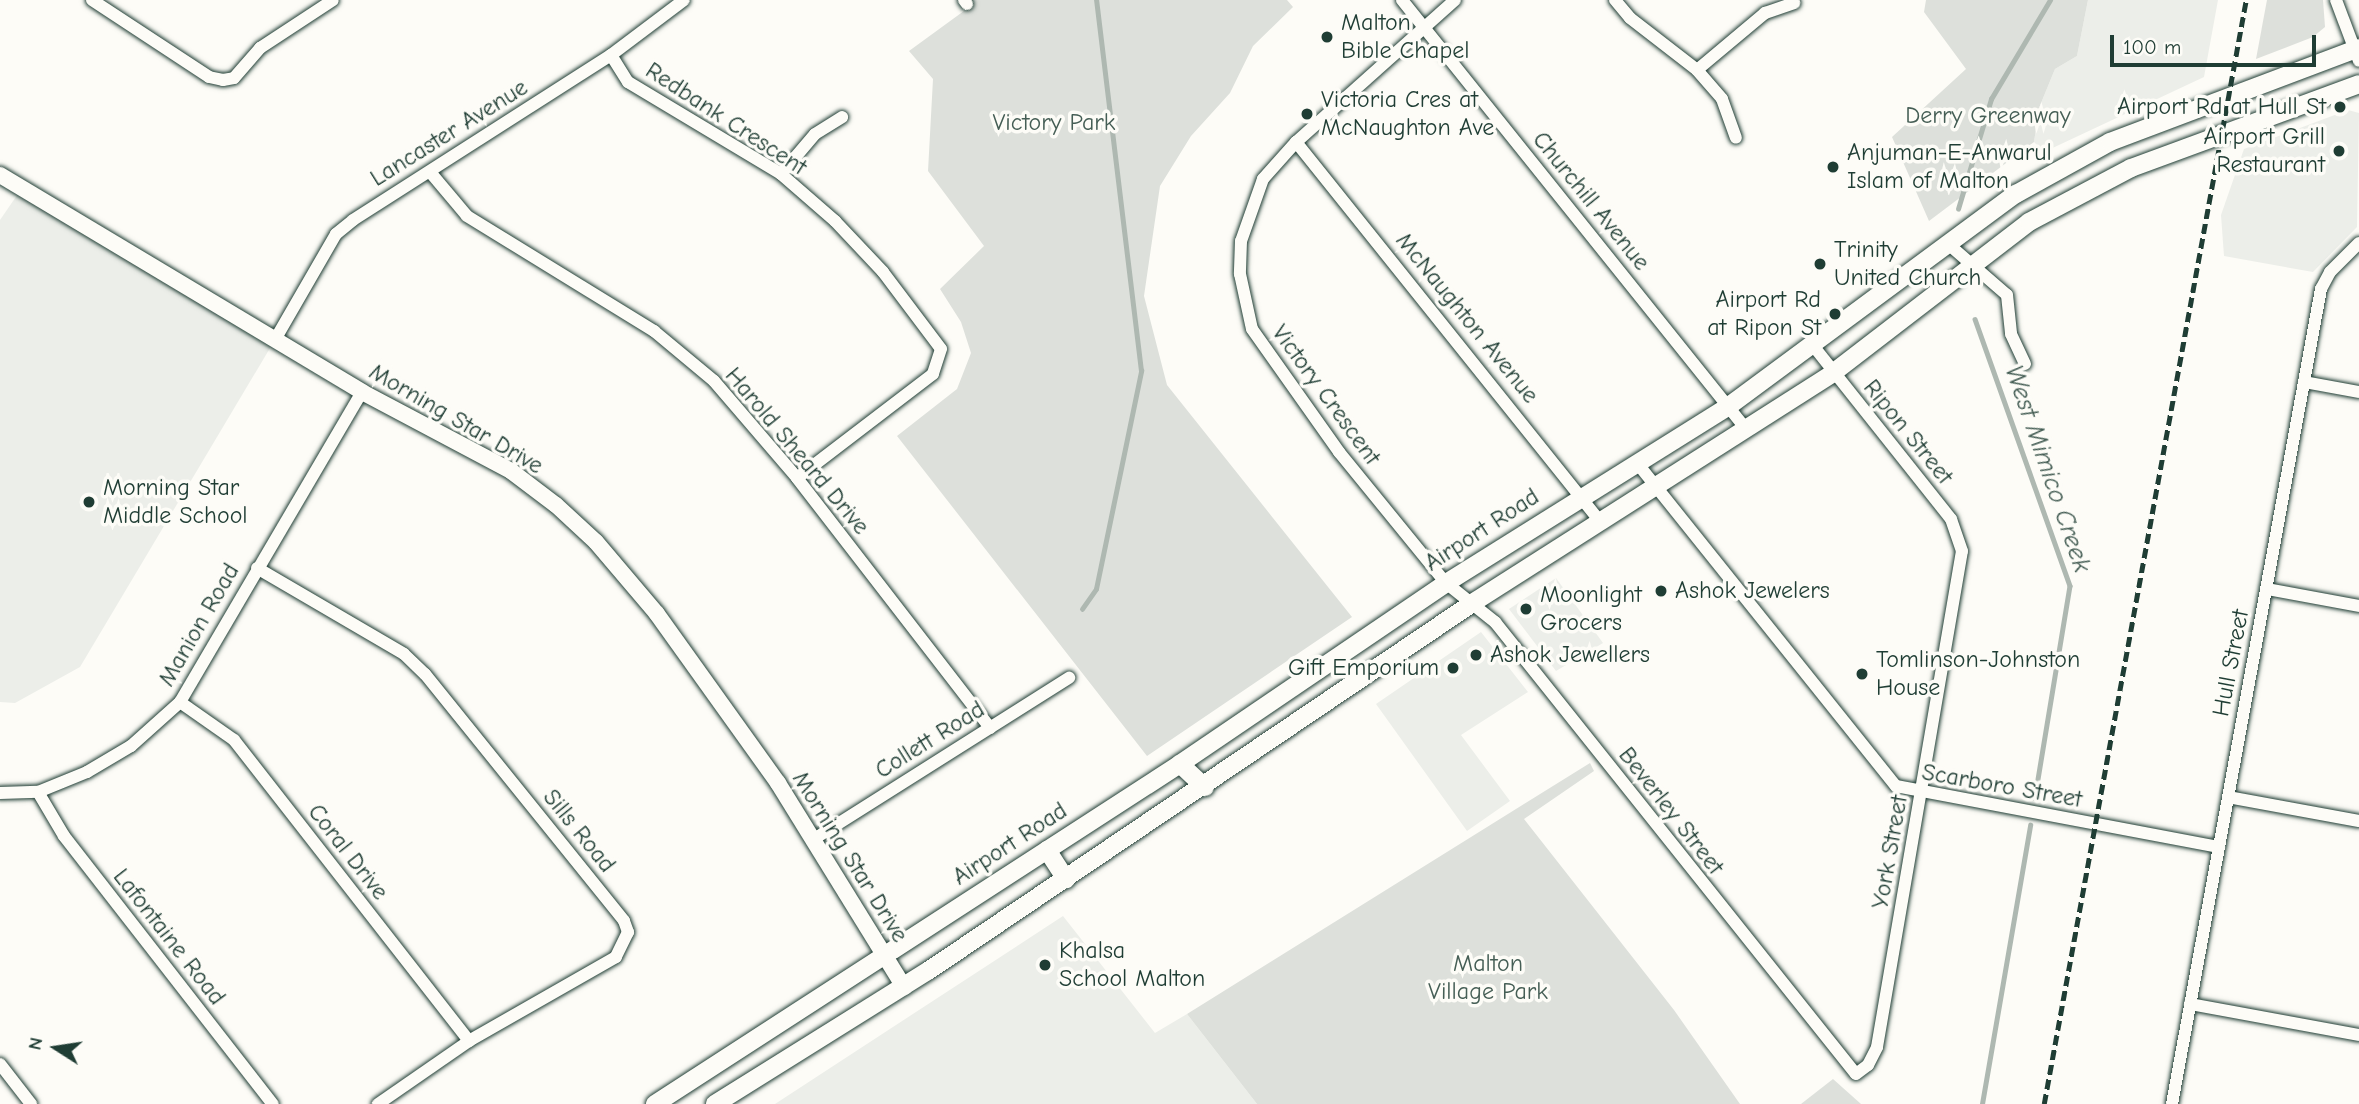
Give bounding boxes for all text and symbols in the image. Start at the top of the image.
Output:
place label: Malton Bible Chapel [1341,9,1469,65]
scale bar [2114,21,2320,65]
marker: Malton Bible Chapel [1319,29,1335,45]
text: 100 m [2123,35,2181,59]
street label: Redbank Crescent [640,56,812,182]
street label: Lancaster Avenue [365,73,533,193]
place label: Victoria Cres at McNaughton Ave [1321,86,1494,142]
place label: Airport Rd at Hull St [2117,93,2326,121]
marker: Airport Rd at Hull St [2332,99,2348,115]
park label: Derry Greenway [1905,102,2071,130]
marker: Victoria Cres at McNaughton Ave [1299,106,1315,122]
park label: Victory Park [993,109,1115,137]
place label: Airport Grill Restaurant [2204,123,2325,179]
street label: Churchill Avenue [1526,126,1656,276]
place label: Anjuman-E-Anwarul Islam of Malton [1847,139,2052,195]
marker: Airport Grill Restaurant [2331,143,2347,159]
marker: Anjuman-E-Anwarul Islam of Malton [1825,159,1841,175]
street label: McNaughton Avenue [1389,227,1545,409]
place label: Trinity United Church [1834,236,1981,292]
marker: Trinity United Church [1812,256,1828,272]
place label: Airport Rd at Ripon St [1707,286,1821,342]
marker: Airport Rd at Ripon St [1827,306,1843,322]
street label: Victory Crescent [1265,319,1387,471]
street label: Morning Star Drive [364,358,548,480]
water label: West Mimico Creek [1997,361,2097,577]
street label: Harold Sheard Drive [719,362,875,540]
street label: Ripon Street [1857,374,1959,490]
place label: Morning Star Middle School [103,474,248,530]
street label: Airport Road [1419,482,1545,578]
marker: Morning Star Middle School [81,494,97,510]
street label: Manion Road [152,558,246,692]
place label: Ashok Jewelers [1675,577,1830,605]
place label: Moonlight Grocers [1540,581,1642,637]
marker: Ashok Jewelers [1653,583,1669,599]
marker: Moonlight Grocers [1518,601,1534,617]
street label: Hull Street [2207,607,2255,719]
place label: Ashok Jewellers [1490,641,1650,669]
place label: Tomlinson-Johnston House [1876,646,2080,702]
marker: Ashok Jewellers [1468,647,1484,663]
place label: Gift Emporium [1288,654,1439,682]
marker: Gift Emporium [1445,660,1461,676]
marker: Tomlinson-Johnston House [1854,666,1870,682]
street label: Collett Road [870,695,990,785]
street label: Beverley Street [1612,741,1730,881]
street label: Scarboro Street [1920,758,2084,814]
street label: Morning Star Drive [786,766,914,948]
street label: Sills Road [537,783,621,879]
street label: York Street [1866,793,1914,911]
street label: Airport Road [947,796,1073,892]
street label: Coral Drive [302,798,394,906]
street label: Lafontaine Road [107,863,231,1011]
place label: Khalsa School Malton [1059,937,1205,993]
park label: Malton Village Park [1428,950,1548,1006]
marker: Khalsa School Malton [1037,957,1053,973]
north arrow [21,1013,91,1083]
text: N [23,1035,48,1052]

